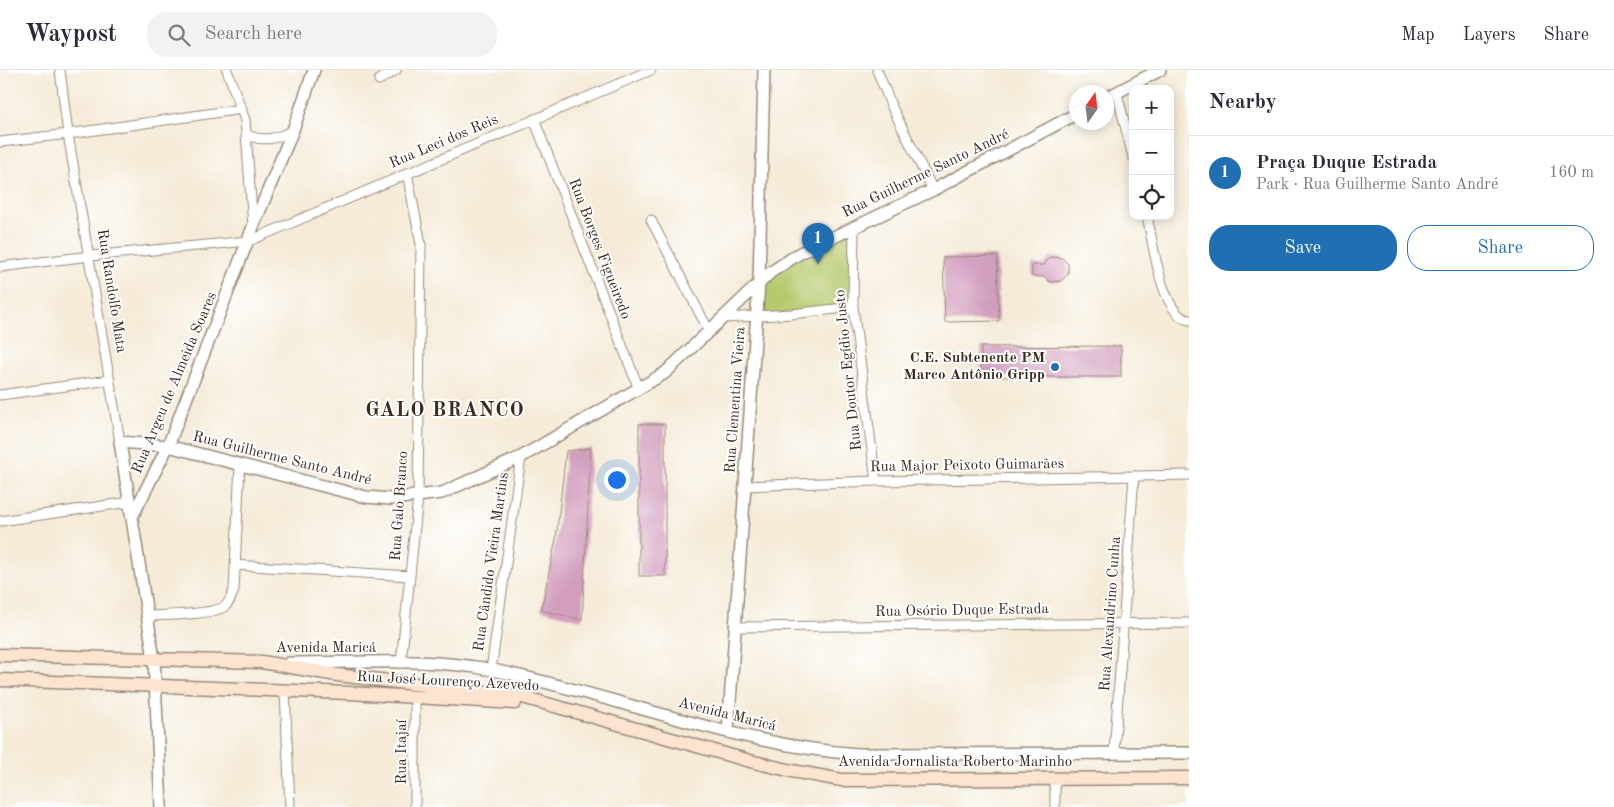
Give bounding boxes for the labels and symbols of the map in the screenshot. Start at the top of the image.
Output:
north arrow [1069,85,1114,130]
street label: Rua Leci dos Reis [388,112,500,172]
street label: Rua Guilherme Santo André [840,127,1012,221]
street label: Rua Borges Figueiredo [565,176,633,322]
pin: 1 [802,223,834,264]
street label: Rua Randolfo Mata [94,228,128,355]
street label: Rua Doutor Egídio Justo [833,289,865,451]
street label: Rua Argeu de Almeida Soares [130,290,220,476]
street label: Rua Clementina Vieira [723,326,749,474]
place label: C.E. Subtenente PM Marco Antônio Gripp [903,351,1045,383]
marker: C.E. Subtenente PM Marco Antônio Gripp [1049,361,1061,373]
district label: GALO BRANCO [365,401,525,421]
street label: Rua Guilherme Santo André [191,430,373,489]
street label: Rua Galo Branco [389,450,411,562]
street label: Rua Major Peixoto Guimarães [870,457,1064,475]
your location [604,467,630,493]
street label: Rua Cândido Vieira Martins [472,471,512,653]
street label: Rua Alexandrino Cunha [1098,535,1124,692]
street label: Rua Osório Duque Estrada [875,602,1050,620]
street label: Avenida Maricá [276,641,377,656]
street label: Rua José Lourenço Azevedo [356,670,540,694]
street label: Avenida Maricá [676,696,778,735]
street label: Rua Itajaí [395,718,410,785]
street label: Avenida Jornalista Roberto Marinho [838,755,1072,770]

